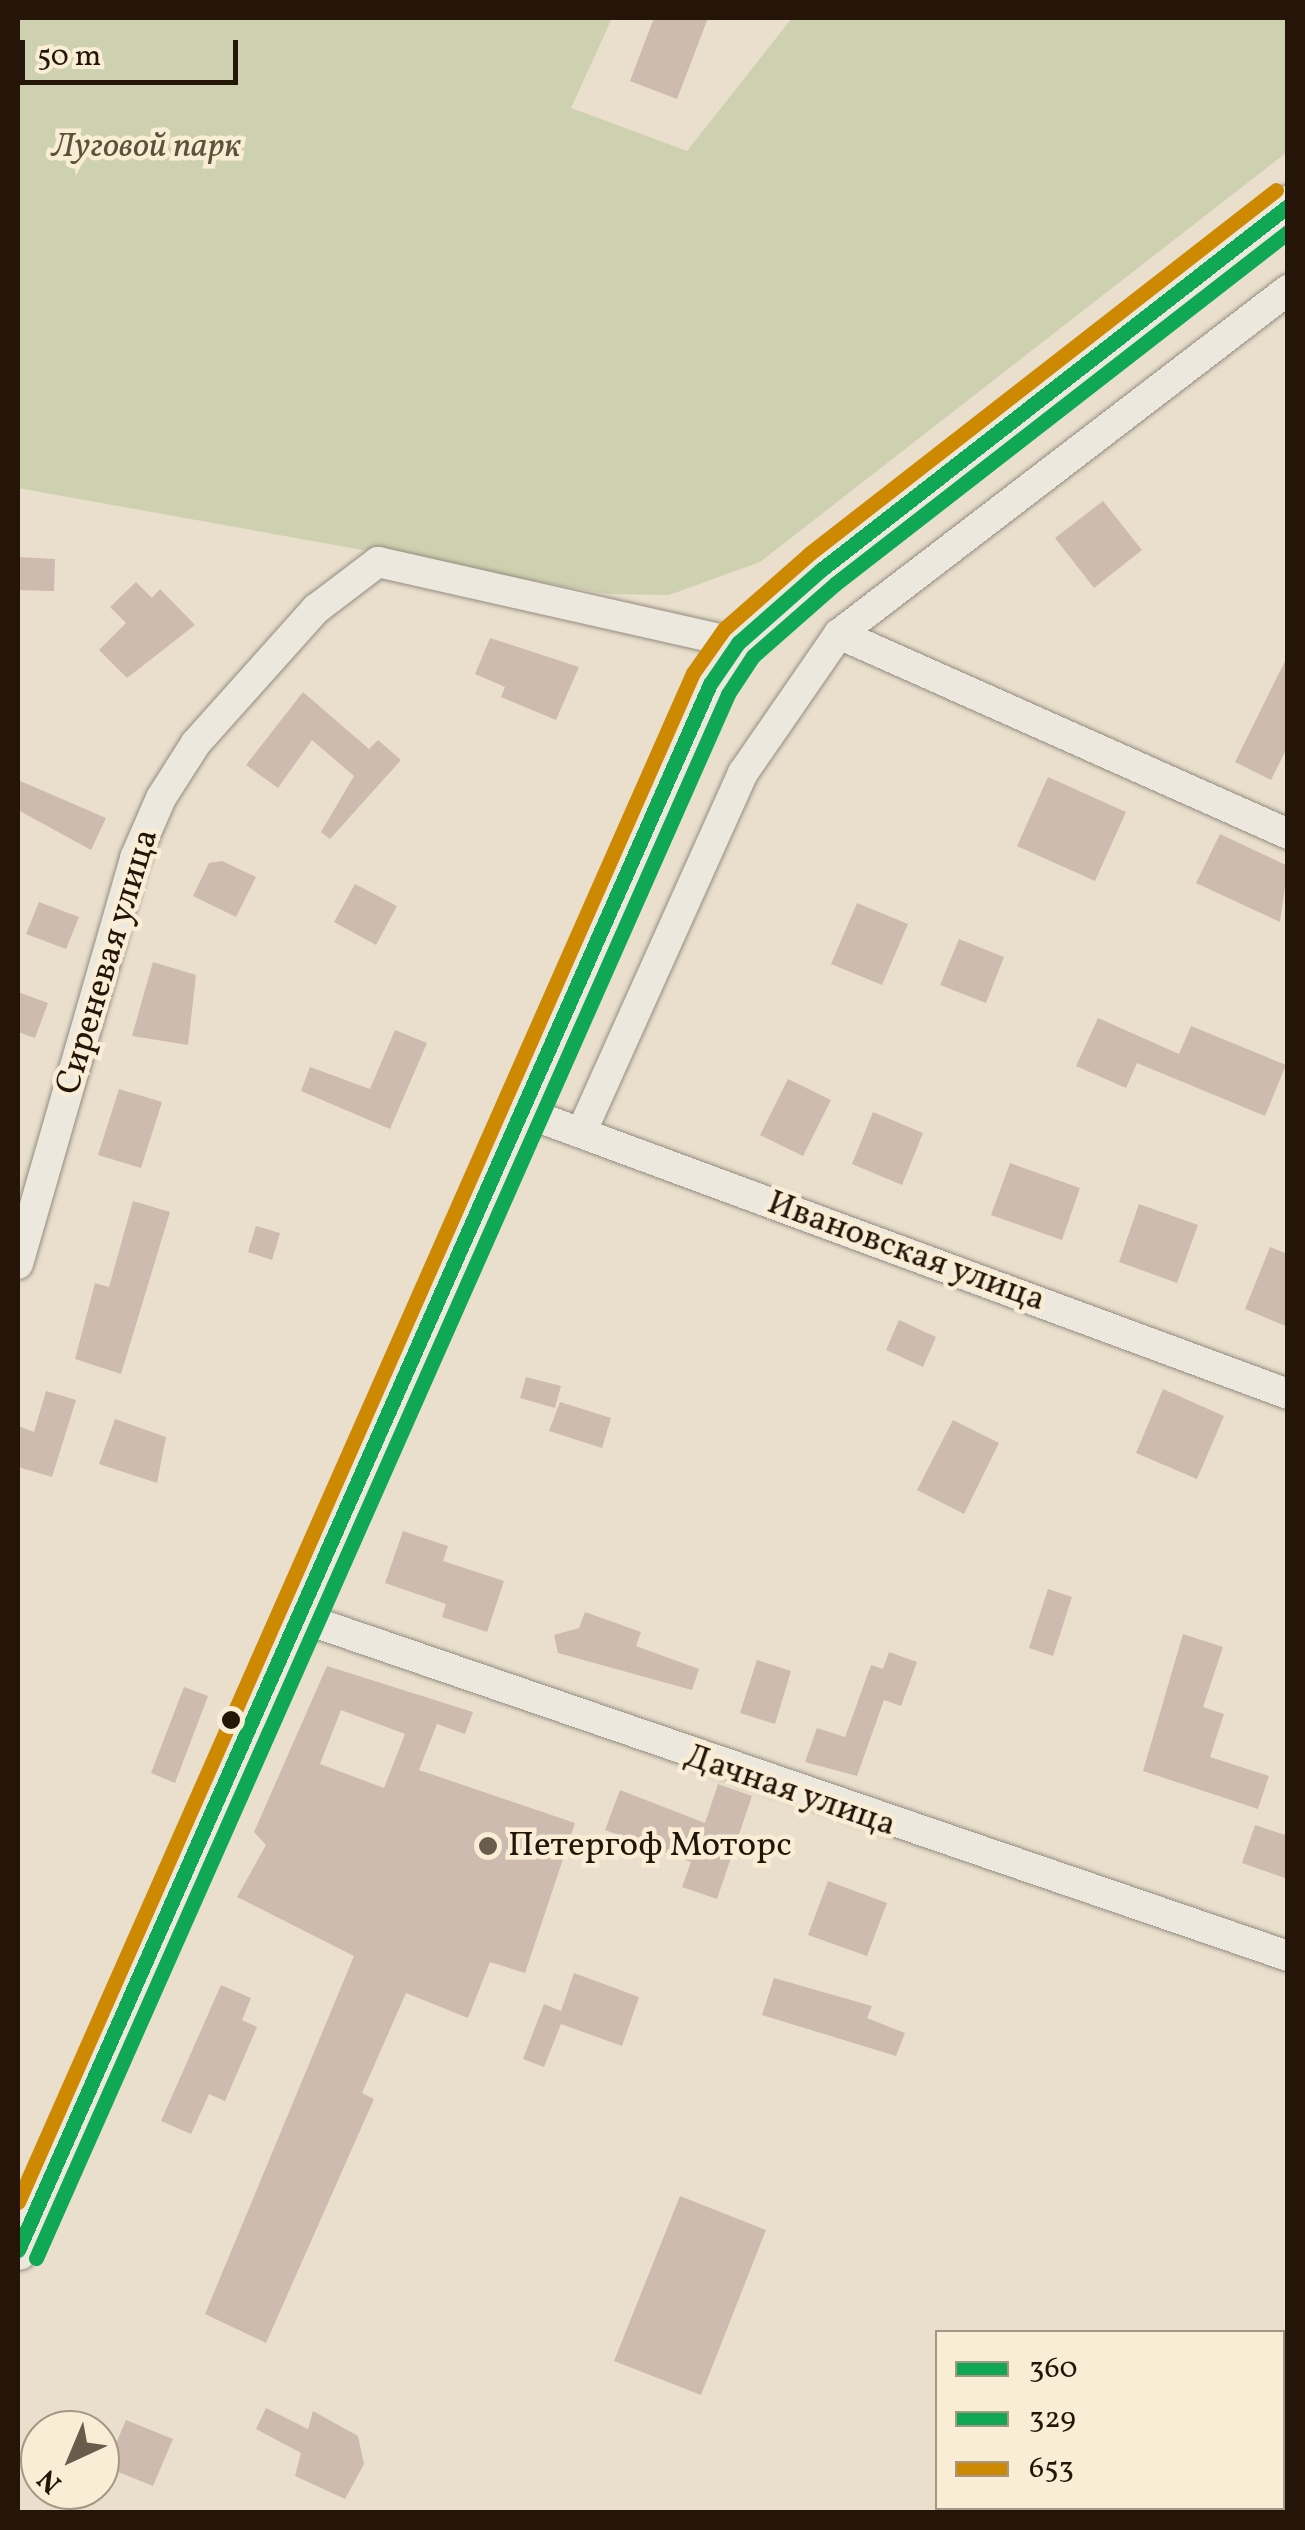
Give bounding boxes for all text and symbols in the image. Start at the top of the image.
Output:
scale bar [25,20,242,82]
text: 50 m [37,36,101,78]
park label: Луговой парк [52,126,240,168]
street label: Сиреневая улица [47,824,169,1100]
street label: Ивановская улица [761,1182,1051,1322]
unlabelled marker [221,1710,241,1730]
street label: Дачная улица [678,1735,902,1847]
place label: Петергоф Моторс [508,1825,792,1867]
marker: Петергоф Моторс [477,1835,499,1857]
legend [935,2330,1285,2510]
text: 360 [1029,2348,1078,2390]
text: 329 [1029,2398,1076,2440]
north arrow [20,2410,120,2510]
text: 653 [1029,2448,1074,2490]
text: N [29,2459,71,2502]

